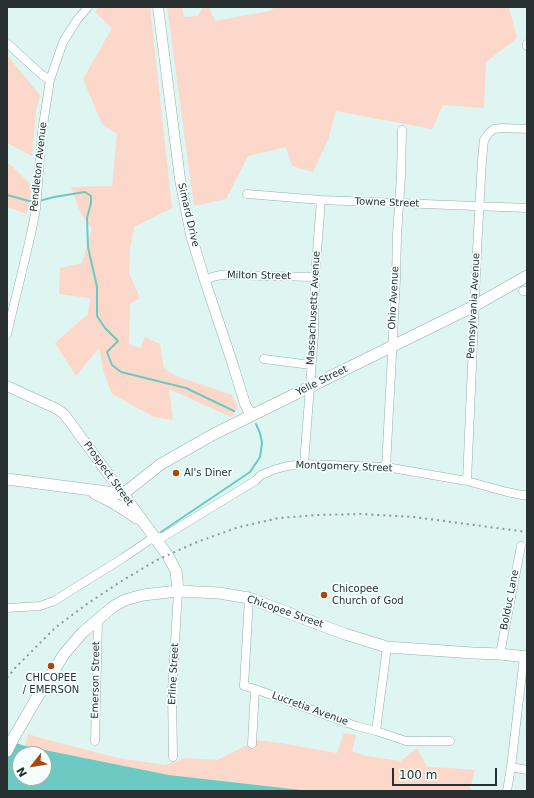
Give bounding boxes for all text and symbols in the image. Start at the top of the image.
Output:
street label: Pendleton Avenue [28,122,50,212]
street label: Simard Drive [175,182,201,248]
street label: Towne Street [354,196,420,210]
street label: Massachusetts Avenue [305,251,323,365]
street label: Pennsylvania Avenue [465,253,483,359]
street label: Ohio Avenue [386,266,402,330]
street label: Milton Street [227,269,291,283]
street label: Yelle Street [294,363,350,399]
street label: Prospect Street [81,440,135,508]
street label: Montgomery Street [295,459,393,475]
place label: Al's Diner [184,467,232,479]
marker: Al's Diner [171,468,181,478]
street label: Bolduc Lane [498,569,522,631]
place label: Chicopee Church of God [332,583,404,606]
marker: Chicopee Church of God [319,590,329,600]
street label: Chicopee Street [245,593,325,631]
street label: Emerson Street [89,641,103,719]
street label: Erline Street [166,643,182,705]
marker: CHICOPEE / EMERSON [46,661,56,671]
place label: CHICOPEE / EMERSON [23,672,79,696]
street label: Lucretia Avenue [270,690,350,728]
north arrow [12,746,52,786]
scale bar [394,760,499,786]
text: N [14,765,30,779]
text: 100 m [399,768,437,782]

